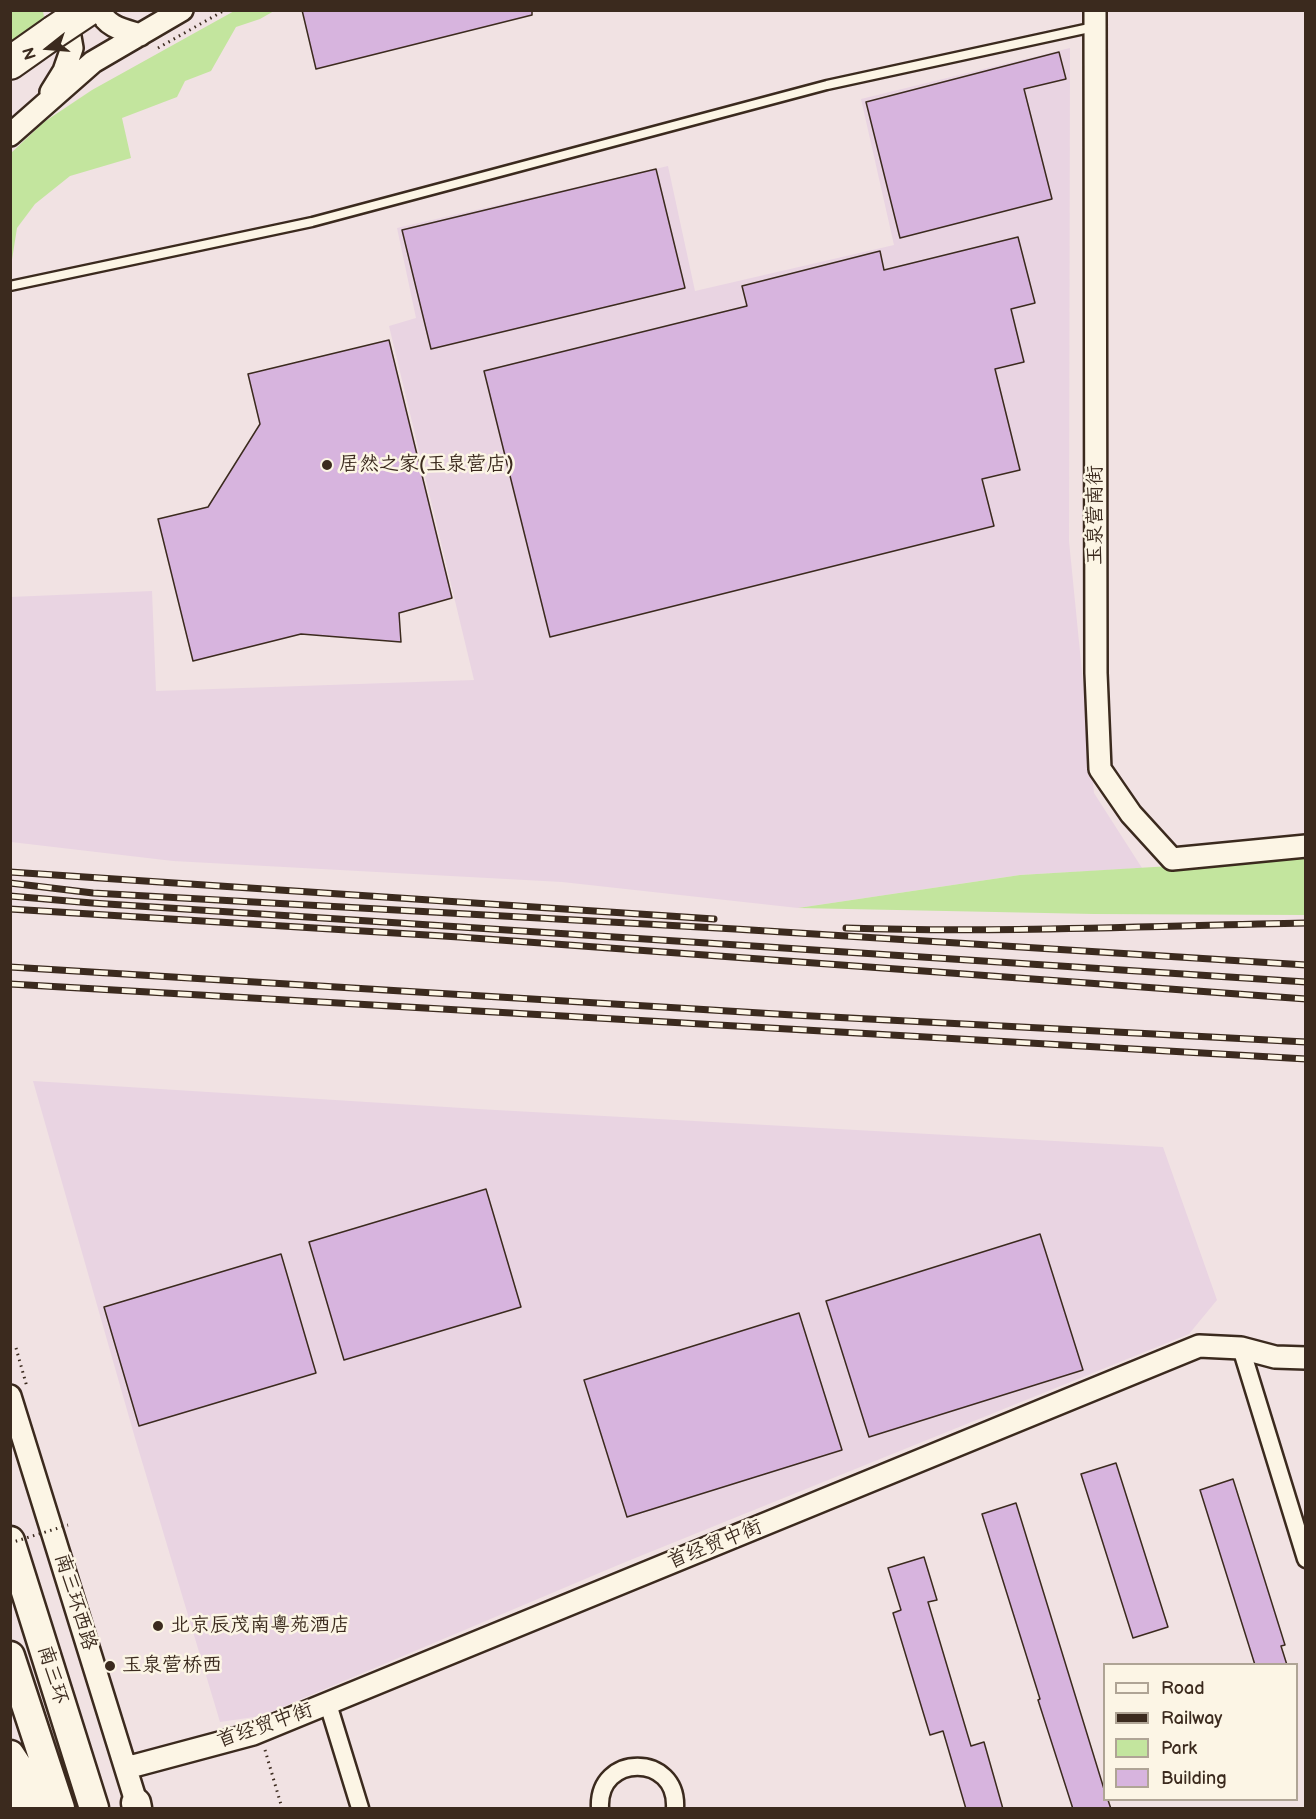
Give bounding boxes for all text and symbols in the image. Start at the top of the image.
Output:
north arrow [18,18,78,78]
text: N [19,45,41,62]
place label: 居然之家(玉泉营店) [339,453,514,477]
marker: 居然之家(玉泉营店) [320,458,334,472]
street label: 玉泉营南街 [1084,465,1108,565]
street label: 首经贸中街 [664,1515,766,1575]
street label: 南三环西路 [49,1551,101,1653]
place label: 北京辰茂南粤苑酒店 [170,1614,350,1638]
marker: 北京辰茂南粤苑酒店 [151,1619,165,1633]
street label: 南三环 [32,1643,72,1707]
place label: 玉泉营桥西 [122,1654,222,1678]
marker: 玉泉营桥西 [103,1659,117,1673]
legend [1103,1663,1298,1801]
text: Road [1161,1678,1205,1699]
street label: 首经贸中街 [214,1698,316,1754]
text: Railway [1161,1708,1223,1729]
text: Park [1161,1738,1197,1759]
text: Building [1161,1768,1227,1789]

